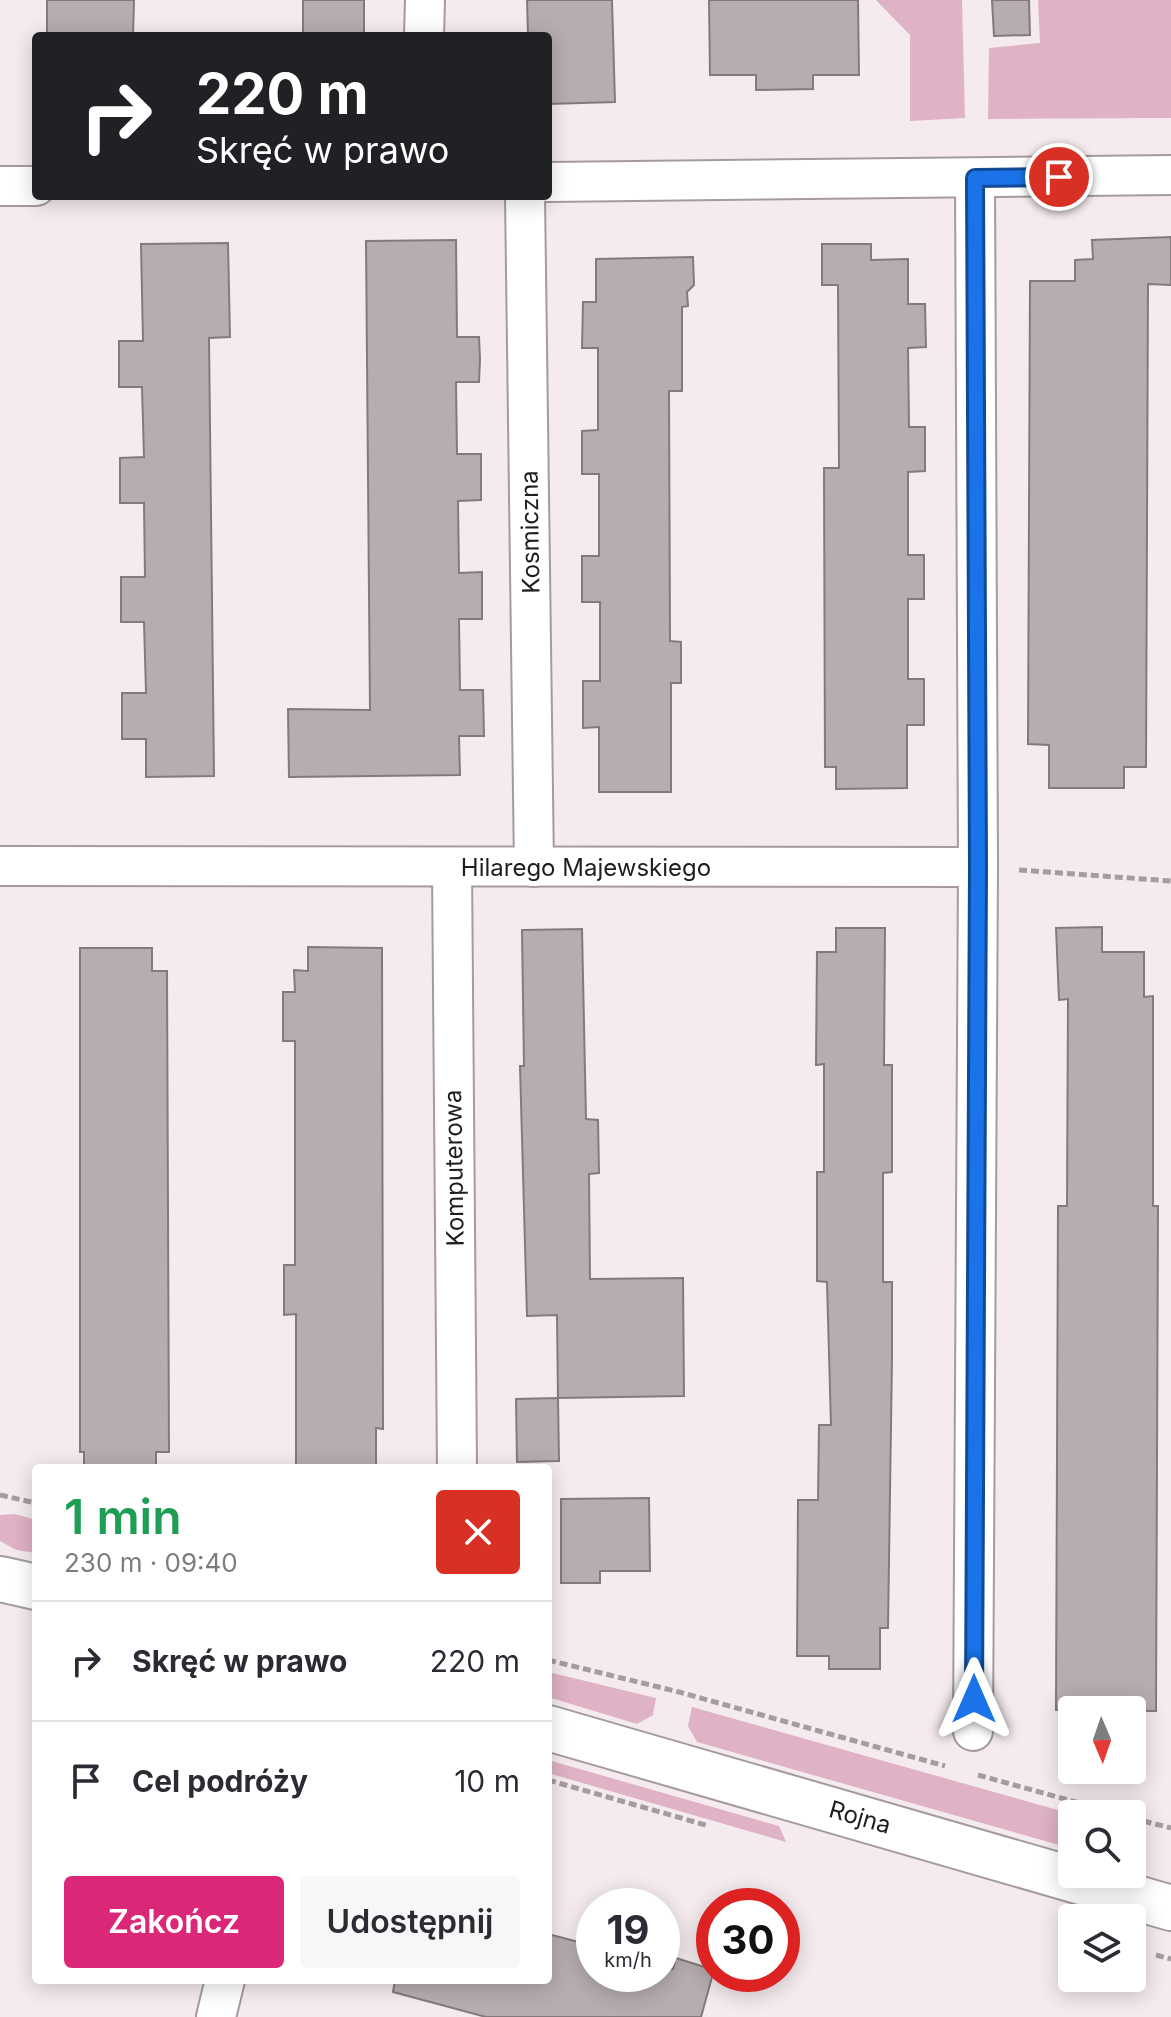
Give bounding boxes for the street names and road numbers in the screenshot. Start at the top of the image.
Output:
street label: Kosmiczna [514,470,546,594]
street label: Hilarego Majewskiego [461,853,711,882]
street label: Komputerowa [438,1089,470,1247]
street label: Rojna [826,1794,894,1840]

